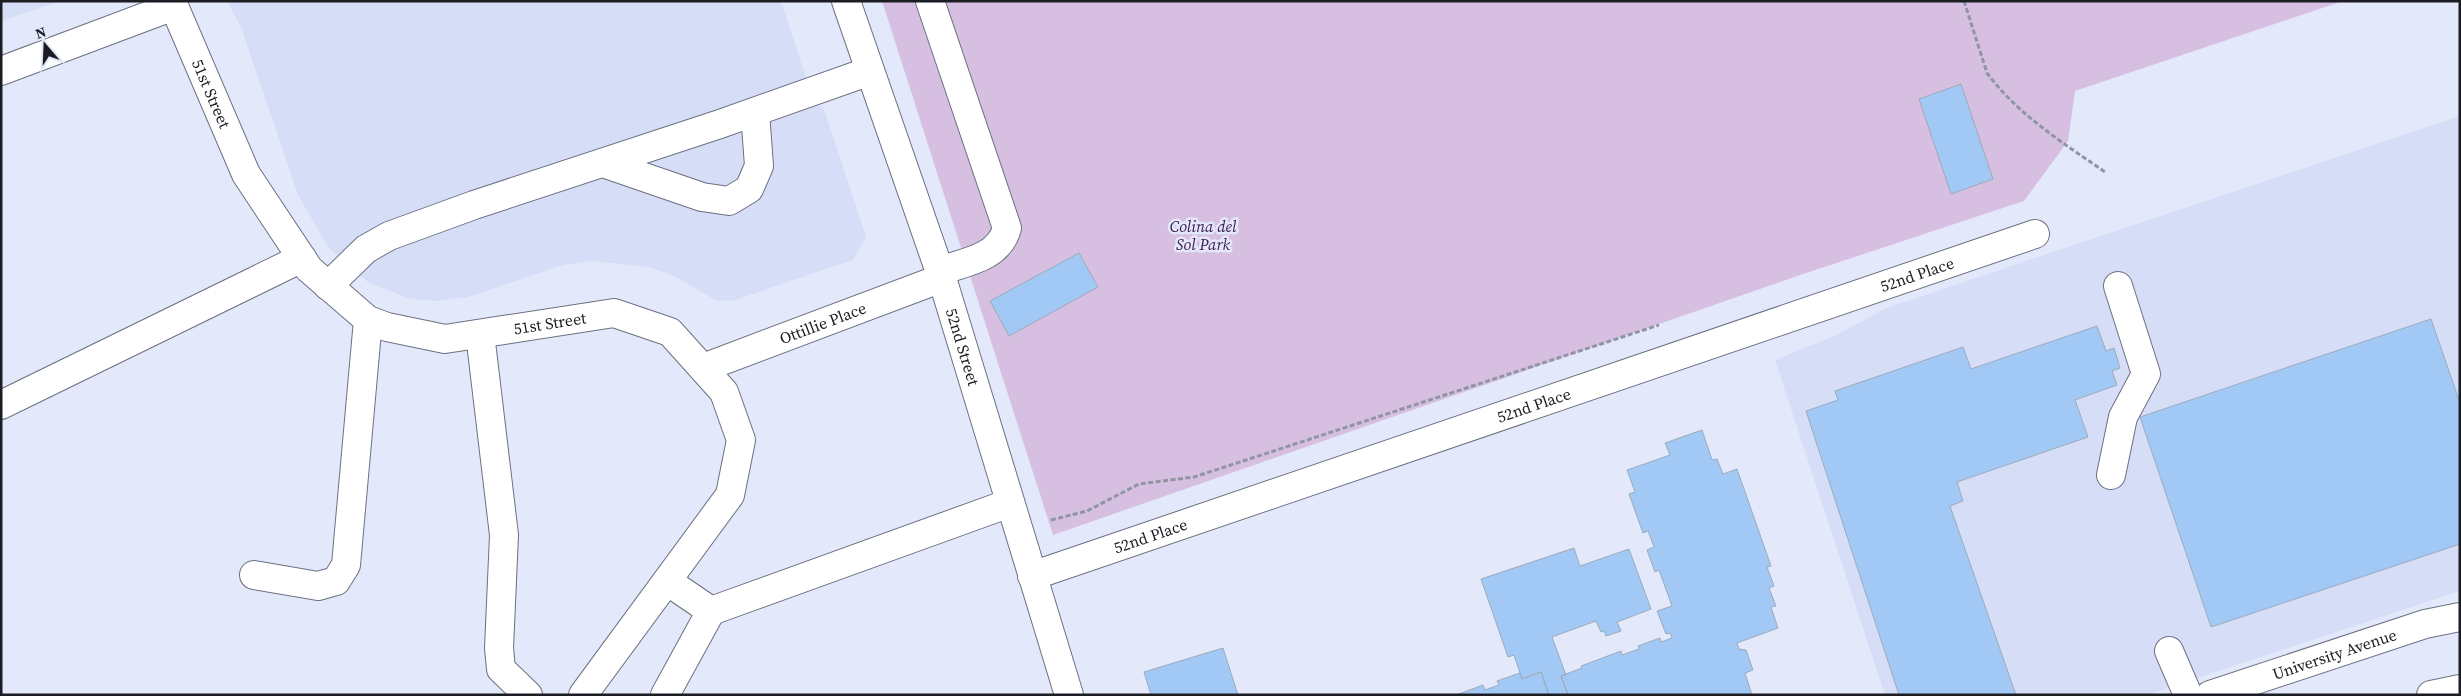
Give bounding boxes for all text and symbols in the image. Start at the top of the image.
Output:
north arrow [20,20,70,70]
text: N [33,22,49,44]
street label: 51st Street [187,55,236,132]
park label: Colina del Sol Park [1170,215,1237,255]
street label: 52nd Place [1877,251,1957,297]
street label: Ottillie Place [776,297,869,349]
street label: 52nd Street [941,305,985,389]
street label: 51st Street [512,306,588,339]
street label: 52nd Place [1494,382,1574,428]
street label: 52nd Place [1110,513,1190,558]
street label: University Avenue [2270,623,2399,685]

